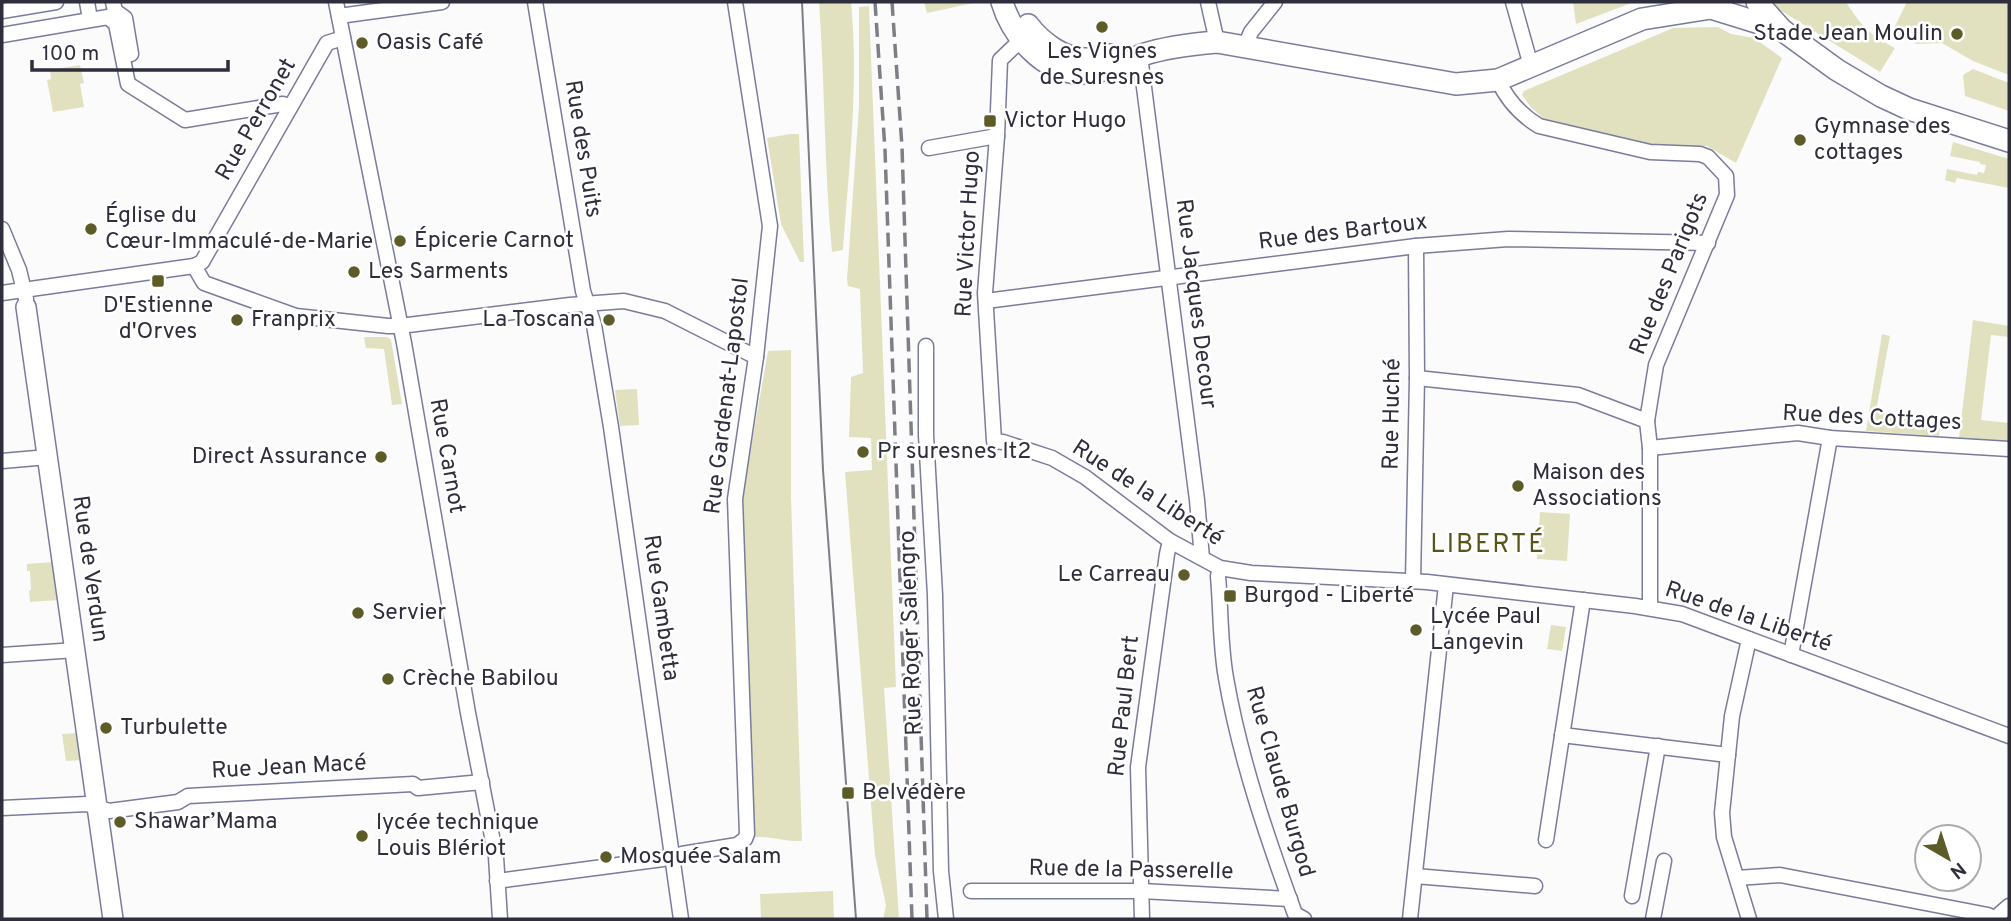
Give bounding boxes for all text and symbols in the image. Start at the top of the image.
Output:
marker: Les Vignes de Suresnes [1094,19,1110,35]
place label: Stade Jean Moulin [1753,20,1943,49]
marker: Stade Jean Moulin [1949,26,1965,42]
scale bar [32,28,228,72]
place label: Oasis Café [376,29,484,58]
marker: Oasis Café [354,35,370,51]
place label: Les Vignes de Suresnes [1039,38,1165,93]
text: 100 m [42,41,99,68]
street label: Rue Perronet [210,54,304,186]
street label: Rue des Puits [557,78,607,220]
place label: Victor Hugo [1004,107,1126,136]
marker: Victor Hugo [982,113,998,129]
place label: Gymnase des cottages [1814,113,1951,168]
marker: Gymnase des cottages [1792,132,1808,148]
street label: Rue Victor Hugo [950,150,988,318]
street label: Rue des Parigots [1624,189,1716,359]
street label: Rue Jacques Decour [1168,197,1222,411]
place label: Église du Cœur-Immaculé-de-Marie [105,201,373,257]
street label: Rue des Bartoux [1257,208,1429,258]
marker: Église du Cœur-Immaculé-de-Marie [83,221,99,237]
place label: Épicerie Carnot [414,226,574,256]
marker: Épicerie Carnot [392,233,408,249]
place label: Les Sarments [368,258,509,287]
marker: Les Sarments [346,264,362,280]
marker: D'Estienne d'Orves [150,273,166,289]
street label: Rue Gardenat-Lapostol [699,276,757,516]
place label: D'Estienne d'Orves [103,292,213,347]
place label: Franprix [251,306,336,335]
place label: La Toscana [482,306,595,335]
marker: Franprix [229,312,245,328]
marker: La Toscana [601,312,617,328]
street label: Rue Huché [1378,358,1408,470]
street label: Rue Carnot [422,396,470,516]
street label: Rue des Cottages [1782,400,1962,438]
street label: Rue de la Liberté [1066,434,1228,554]
place label: Pr suresnes lt2 [877,438,1031,467]
place label: Direct Assurance [192,443,367,472]
marker: Pr suresnes lt2 [855,444,871,460]
marker: Direct Assurance [373,449,389,465]
place label: Maison des Associations [1532,459,1662,514]
marker: Maison des Associations [1510,478,1526,494]
street label: Rue de Verdun [64,494,114,644]
district label: LIBERTÉ [1430,527,1546,562]
street label: Rue Roger Salengro [894,530,930,736]
street label: Rue Gambetta [635,533,685,683]
place label: Le Carreau [1058,561,1170,590]
marker: Le Carreau [1176,567,1192,583]
street label: Rue de la Liberté [1661,576,1835,660]
place label: Burgod - Liberté [1244,582,1414,611]
marker: Burgod - Liberté [1222,588,1238,604]
place label: Servier [372,599,446,628]
place label: Lycée Paul Langevin [1430,603,1541,658]
marker: Servier [350,605,366,621]
marker: Lycée Paul Langevin [1408,622,1424,638]
street label: Rue Paul Bert [1103,634,1147,778]
place label: Crèche Babilou [402,665,559,694]
marker: Crèche Babilou [380,671,396,687]
street label: Rue Claude Burgod [1238,683,1320,881]
place label: Turbulette [120,714,228,743]
marker: Turbulette [98,720,114,736]
street label: Rue Jean Macé [211,749,367,787]
place label: Belvédère [862,779,966,808]
marker: Belvédère [840,785,856,801]
place label: Shawar’Mama [134,808,277,837]
place label: lycée technique Louis Blériot [376,809,539,864]
marker: Shawar’Mama [112,814,128,830]
north arrow [1913,823,1983,893]
marker: lycée technique Louis Blériot [354,828,370,844]
place label: Mosquée Salam [620,843,781,872]
marker: Mosquée Salam [598,849,614,865]
street label: Rue de la Passerelle [1028,855,1234,887]
text: N [1945,856,1970,883]

